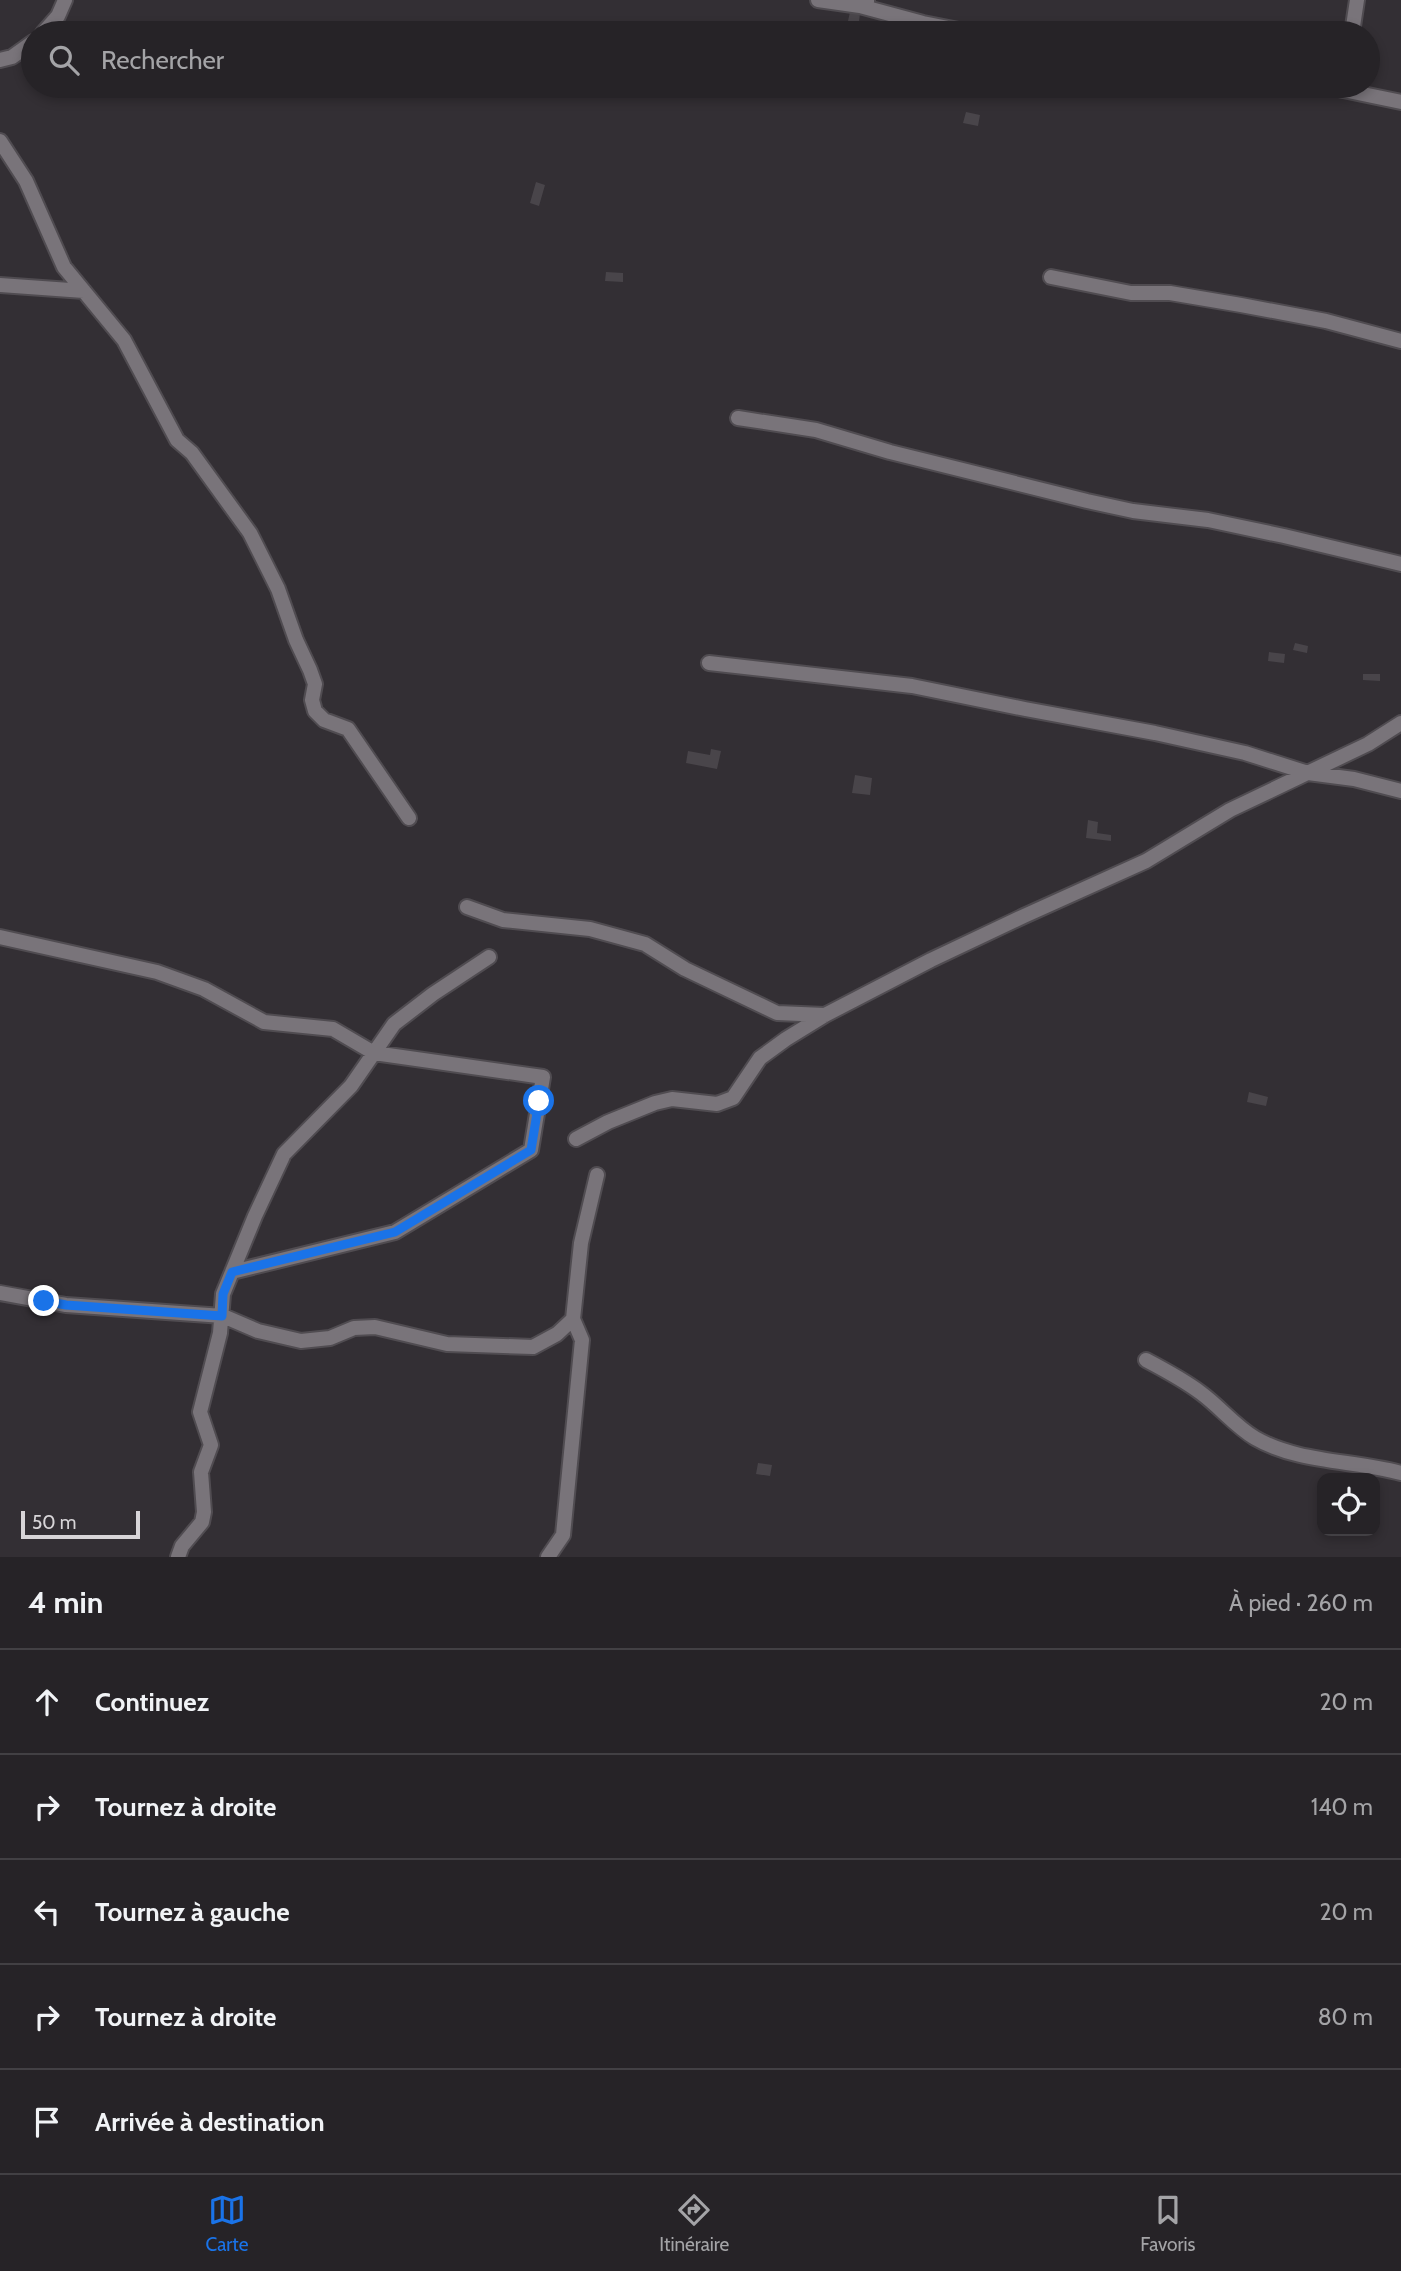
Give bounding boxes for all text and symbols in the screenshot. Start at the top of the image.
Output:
search box [21,21,1380,98]
icon: search [45,41,83,79]
text: Rechercher [101,44,224,76]
route start [523,1085,554,1116]
route end [28,1285,59,1316]
map controls [1317,1473,1380,1536]
button: locate [1317,1473,1380,1536]
scale bar [21,1508,140,1540]
text: 50 m [32,1511,76,1534]
text: 4 min [28,1584,103,1621]
text: À pied · 260 m [1229,1589,1373,1617]
icon: ahead [28,1683,66,1721]
text: Continuez [95,1686,209,1718]
text: 20 m [1320,1688,1373,1716]
icon: right [28,1788,66,1826]
text: Tournez à droite [95,1791,277,1823]
text: 140 m [1311,1793,1373,1821]
icon: left [28,1893,66,1931]
text: Tournez à gauche [95,1896,290,1928]
text: 20 m [1320,1898,1373,1926]
icon: right [28,1998,66,2036]
text: Tournez à droite [95,2001,277,2033]
text: 80 m [1318,2003,1373,2031]
icon: arrive [28,2103,66,2141]
text: Arrivée à destination [95,2106,325,2138]
tab: Carte [205,2191,248,2256]
tab: Itinéraire [659,2191,729,2256]
tab: Favoris [1140,2191,1195,2256]

